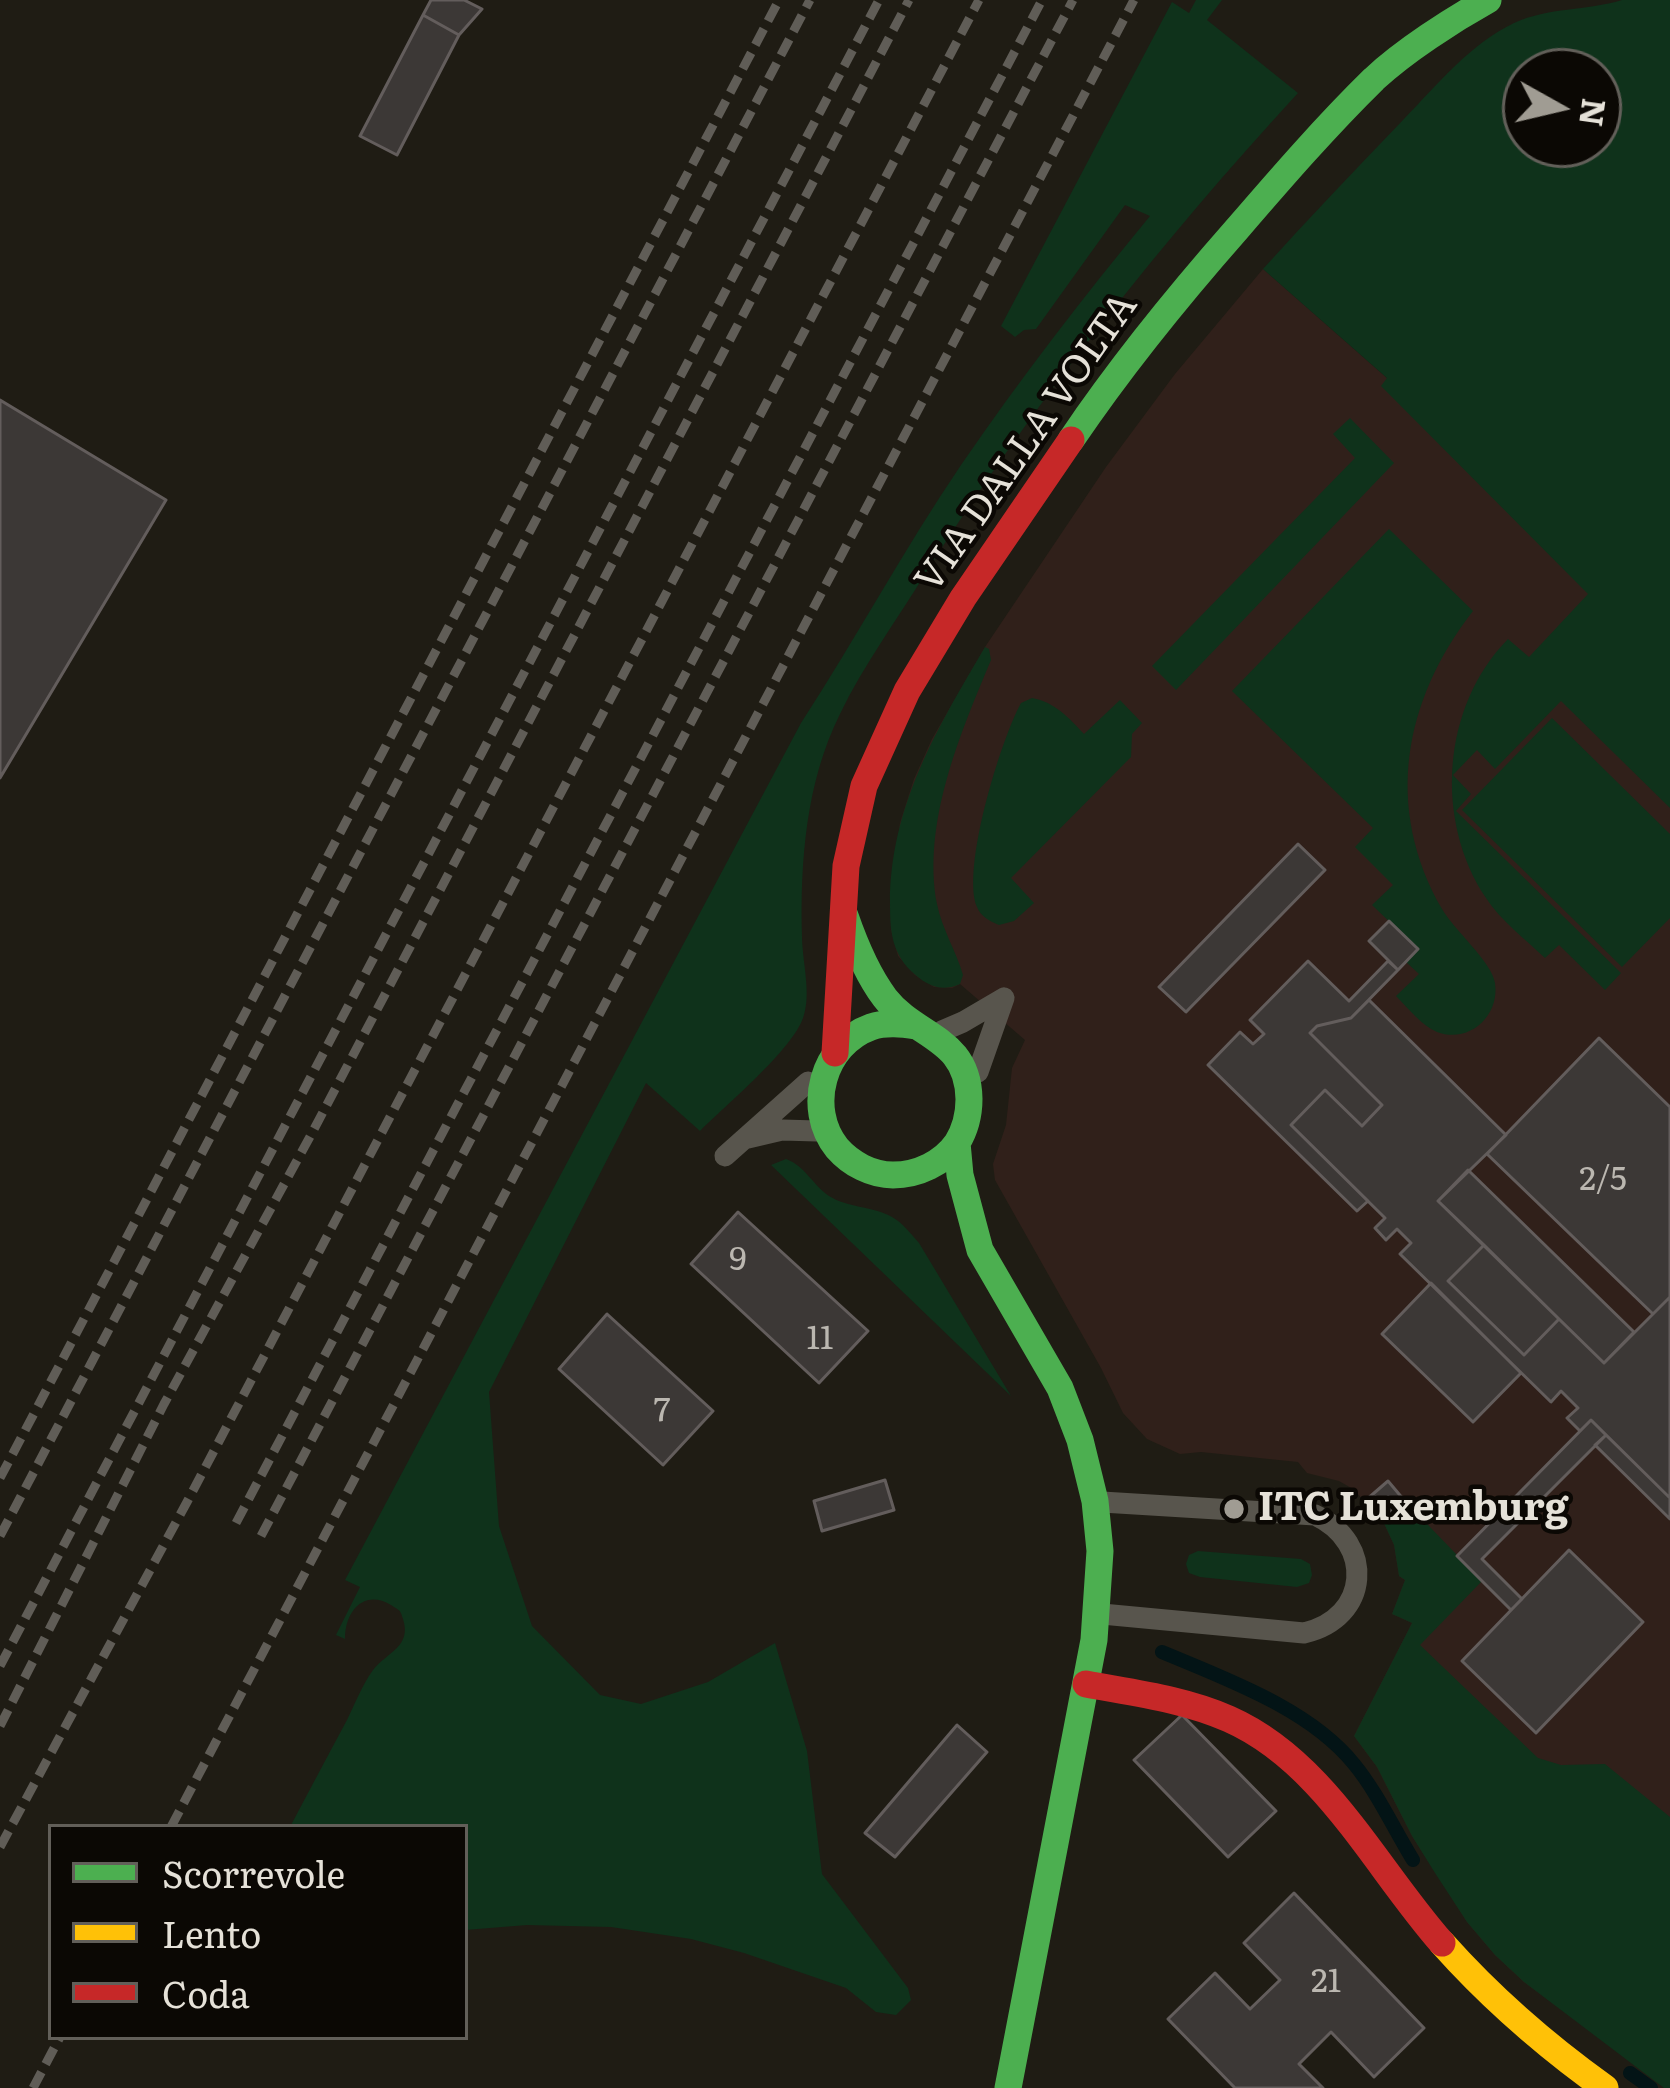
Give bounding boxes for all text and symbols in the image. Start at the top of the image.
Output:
north arrow [1502,48,1622,168]
text: N [1569,96,1621,130]
street label: VIA DALLA VOLTA [906,284,1148,602]
house number: 2/5 [1579,1160,1627,1200]
house number: 9 [729,1240,747,1280]
house number: 11 [807,1319,833,1359]
house number: 7 [654,1391,670,1431]
place label: ITC Luxemburg [1258,1486,1568,1532]
marker: ITC Luxemburg [1221,1496,1247,1522]
legend [48,1824,468,2040]
text: Scorrevole [162,1846,345,1899]
text: Lento [162,1906,261,1959]
house number: 21 [1311,1962,1341,2002]
text: Coda [162,1966,250,2019]

